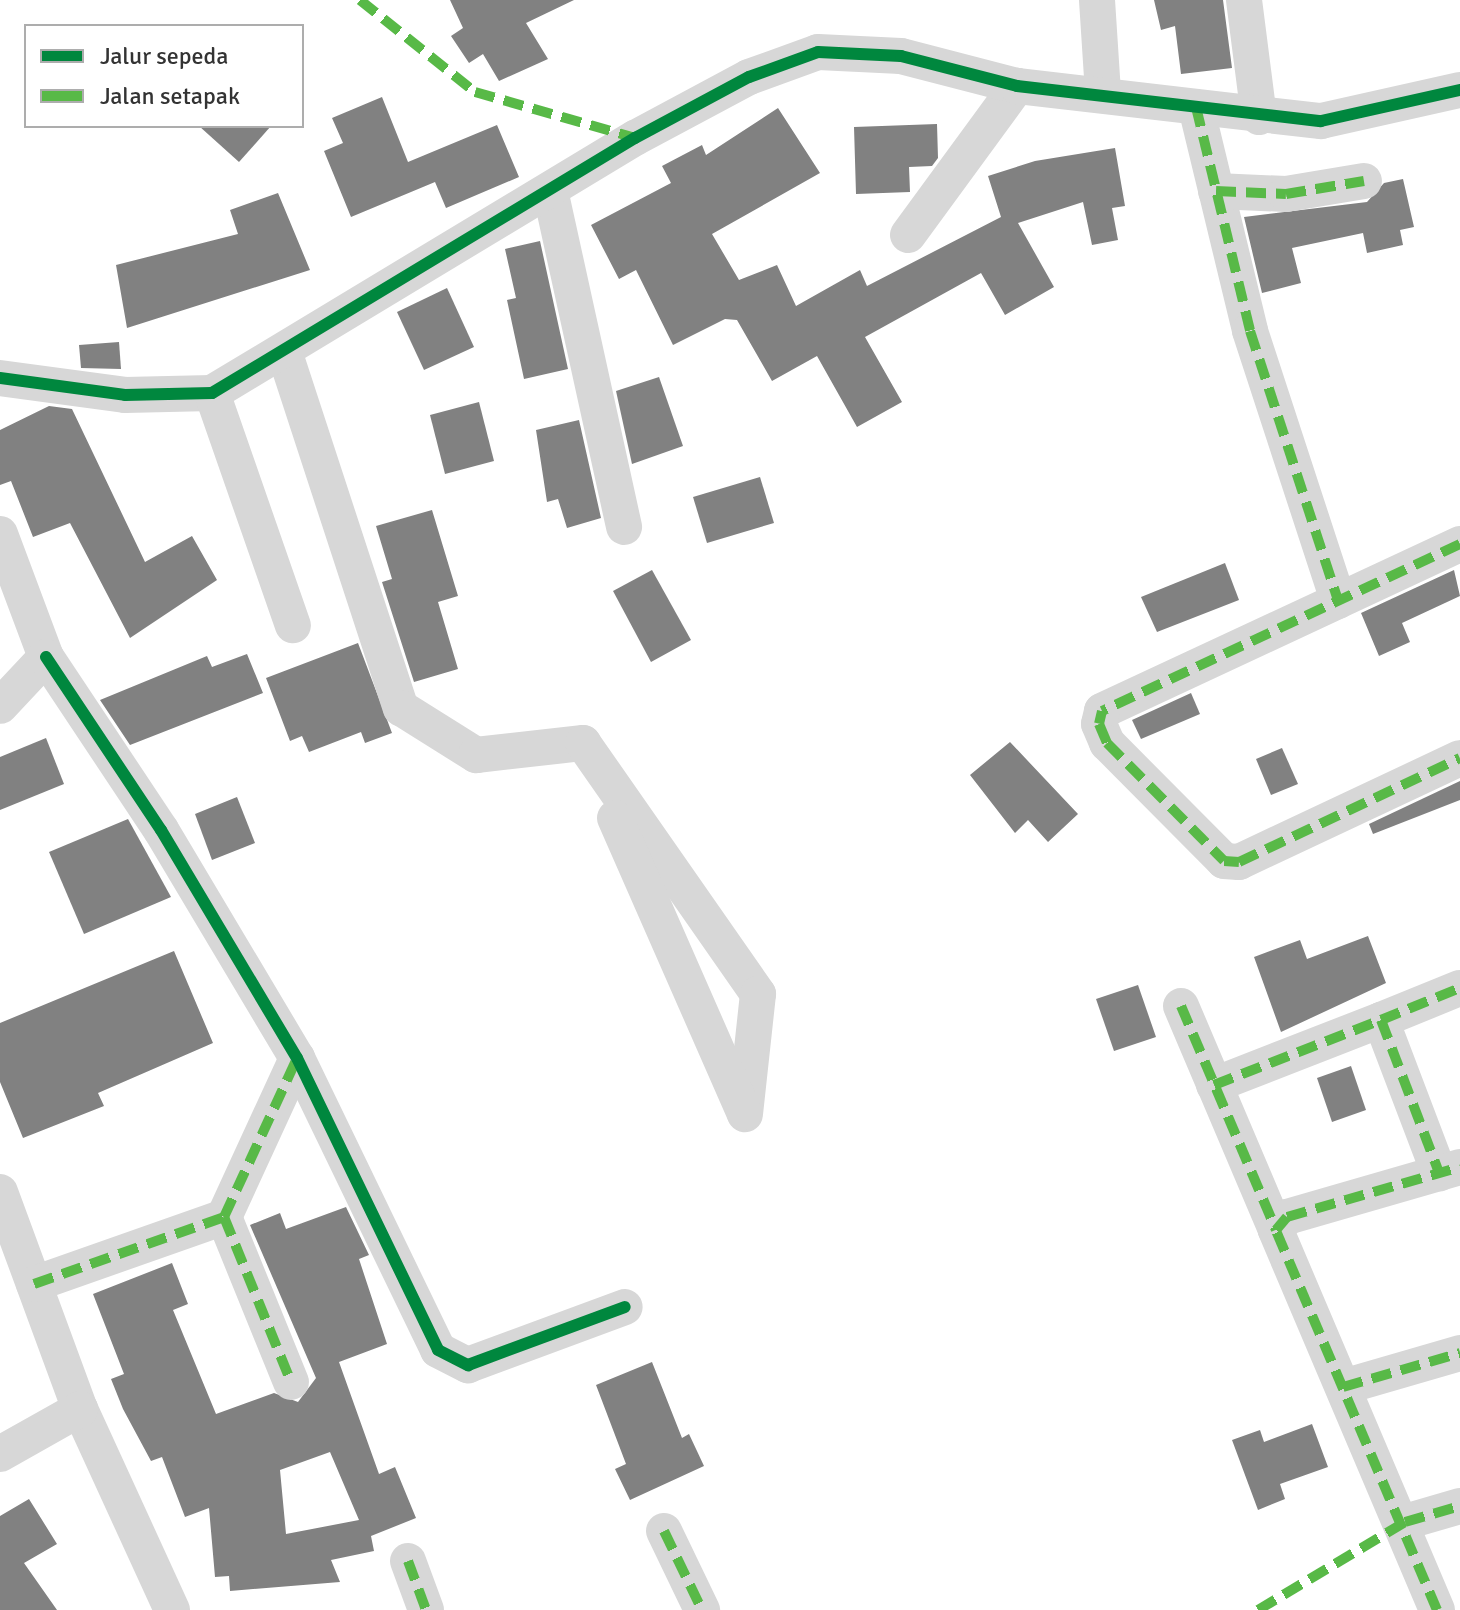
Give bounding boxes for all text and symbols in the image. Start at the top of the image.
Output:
legend [24,24,304,128]
text: Jalur sepeda [100,41,228,71]
text: Jalan setapak [100,81,240,111]

